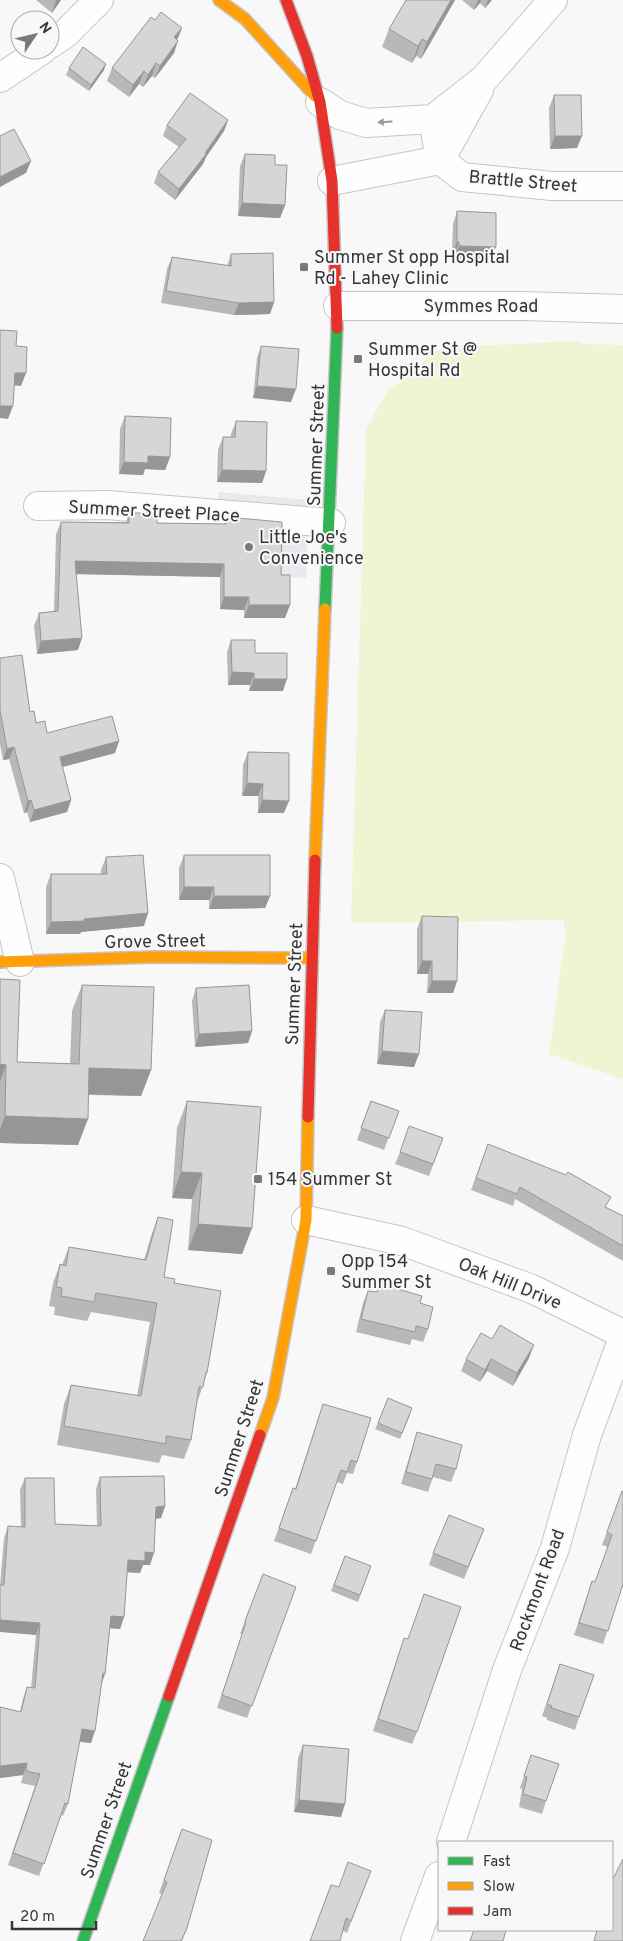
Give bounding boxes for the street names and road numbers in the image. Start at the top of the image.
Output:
street label: Brattle Street [468,166,578,199]
street label: Symmes Road [424,296,538,319]
street label: Summer Street [304,383,331,507]
street label: Summer Street Place [68,497,240,528]
street label: Summer Street [282,922,309,1046]
street label: Grove Street [104,930,206,955]
street label: Oak Hill Drive [454,1253,565,1316]
street label: Summer Street [211,1377,270,1500]
street label: Rockmont Road [506,1526,571,1655]
street label: Summer Street [77,1759,138,1882]

